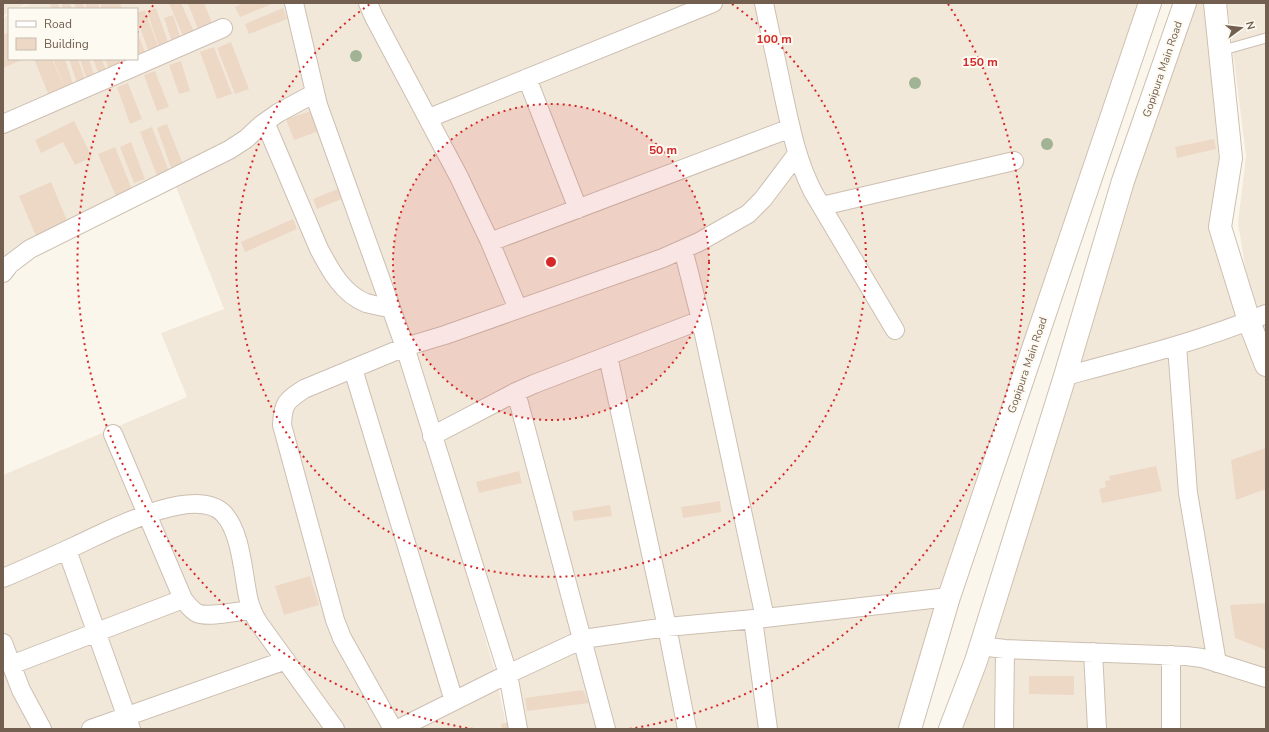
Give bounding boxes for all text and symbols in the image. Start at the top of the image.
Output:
legend [8,8,138,60]
north arrow [1221,8,1261,48]
text: Road [44,16,72,32]
street label: Gopipura Main Road [1139,19,1186,119]
text: N [1242,20,1258,31]
text: 100 m [756,31,792,47]
text: Building [44,36,89,52]
text: 150 m [962,54,998,70]
text: 50 m [649,142,677,158]
centre of rings [544,255,558,269]
street label: Gopipura Main Road [1004,315,1051,415]

